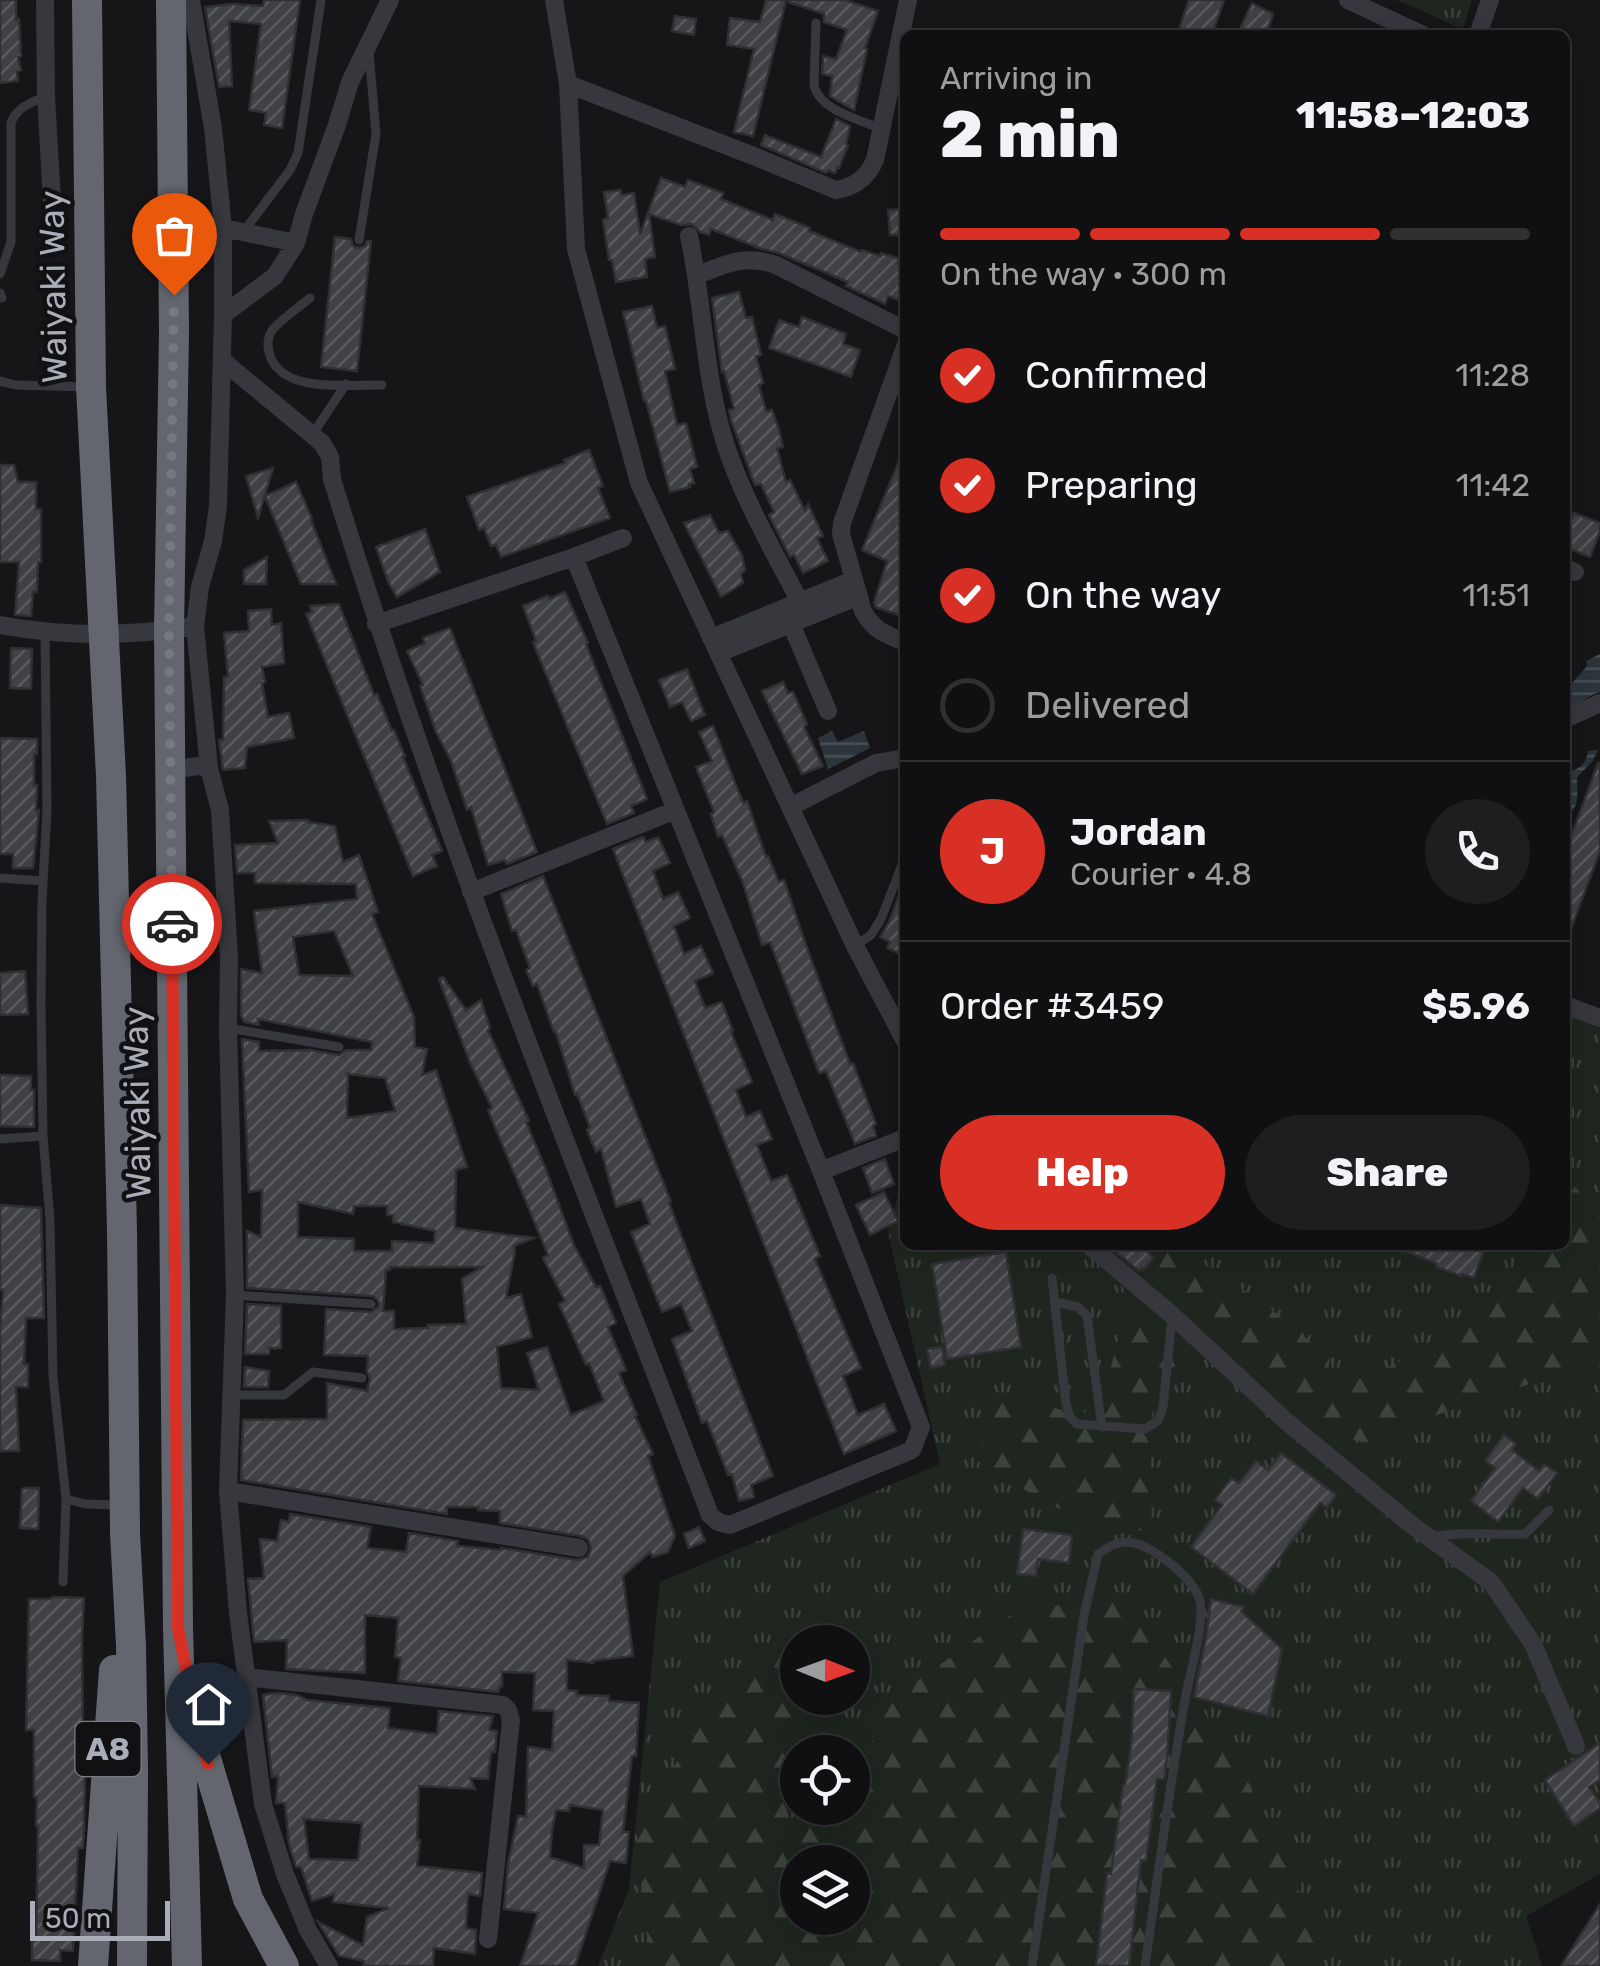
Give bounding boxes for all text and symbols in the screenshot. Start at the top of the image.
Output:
text: Arriving in [940,59,1092,97]
text: 11:58–12:03 [1296,92,1530,138]
text: 2 min [940,96,1120,173]
street label: Waiyaki Way [30,190,76,384]
pin [132,193,217,296]
icon: bag [147,208,202,263]
text: On the way · 300 m [940,255,1227,293]
icon: check [940,348,995,403]
text: Confirmed [1025,352,1208,398]
text: 11:28 [1455,356,1530,394]
icon: check [940,458,995,513]
text: Preparing [1025,462,1198,508]
text: 11:42 [1456,466,1530,504]
icon: check [940,568,995,623]
text: On the way [1025,572,1221,618]
text: 11:51 [1462,576,1530,614]
text: Delivered [1025,682,1190,728]
button: phone [1425,799,1530,904]
text: Jordan [1070,809,1207,855]
text: J [980,828,1005,874]
text: Courier · 4.8 [1070,855,1252,893]
courier [122,874,222,974]
icon: car [145,897,200,952]
text: Order #3459 [940,983,1165,1029]
text: $5.96 [1422,983,1530,1029]
street label: Waiyaki Way [114,1006,160,1200]
button: Help [940,1115,1225,1230]
button: Share [1245,1115,1530,1230]
north arrow [780,1625,870,1715]
map controls [780,1625,870,1935]
pin [166,1662,251,1765]
icon: home [181,1677,236,1732]
road number: A8 [76,1722,140,1776]
button: locate [780,1735,870,1825]
button: layers [780,1845,870,1935]
scale bar [30,1896,170,1940]
text: 50 m [45,1902,111,1935]

